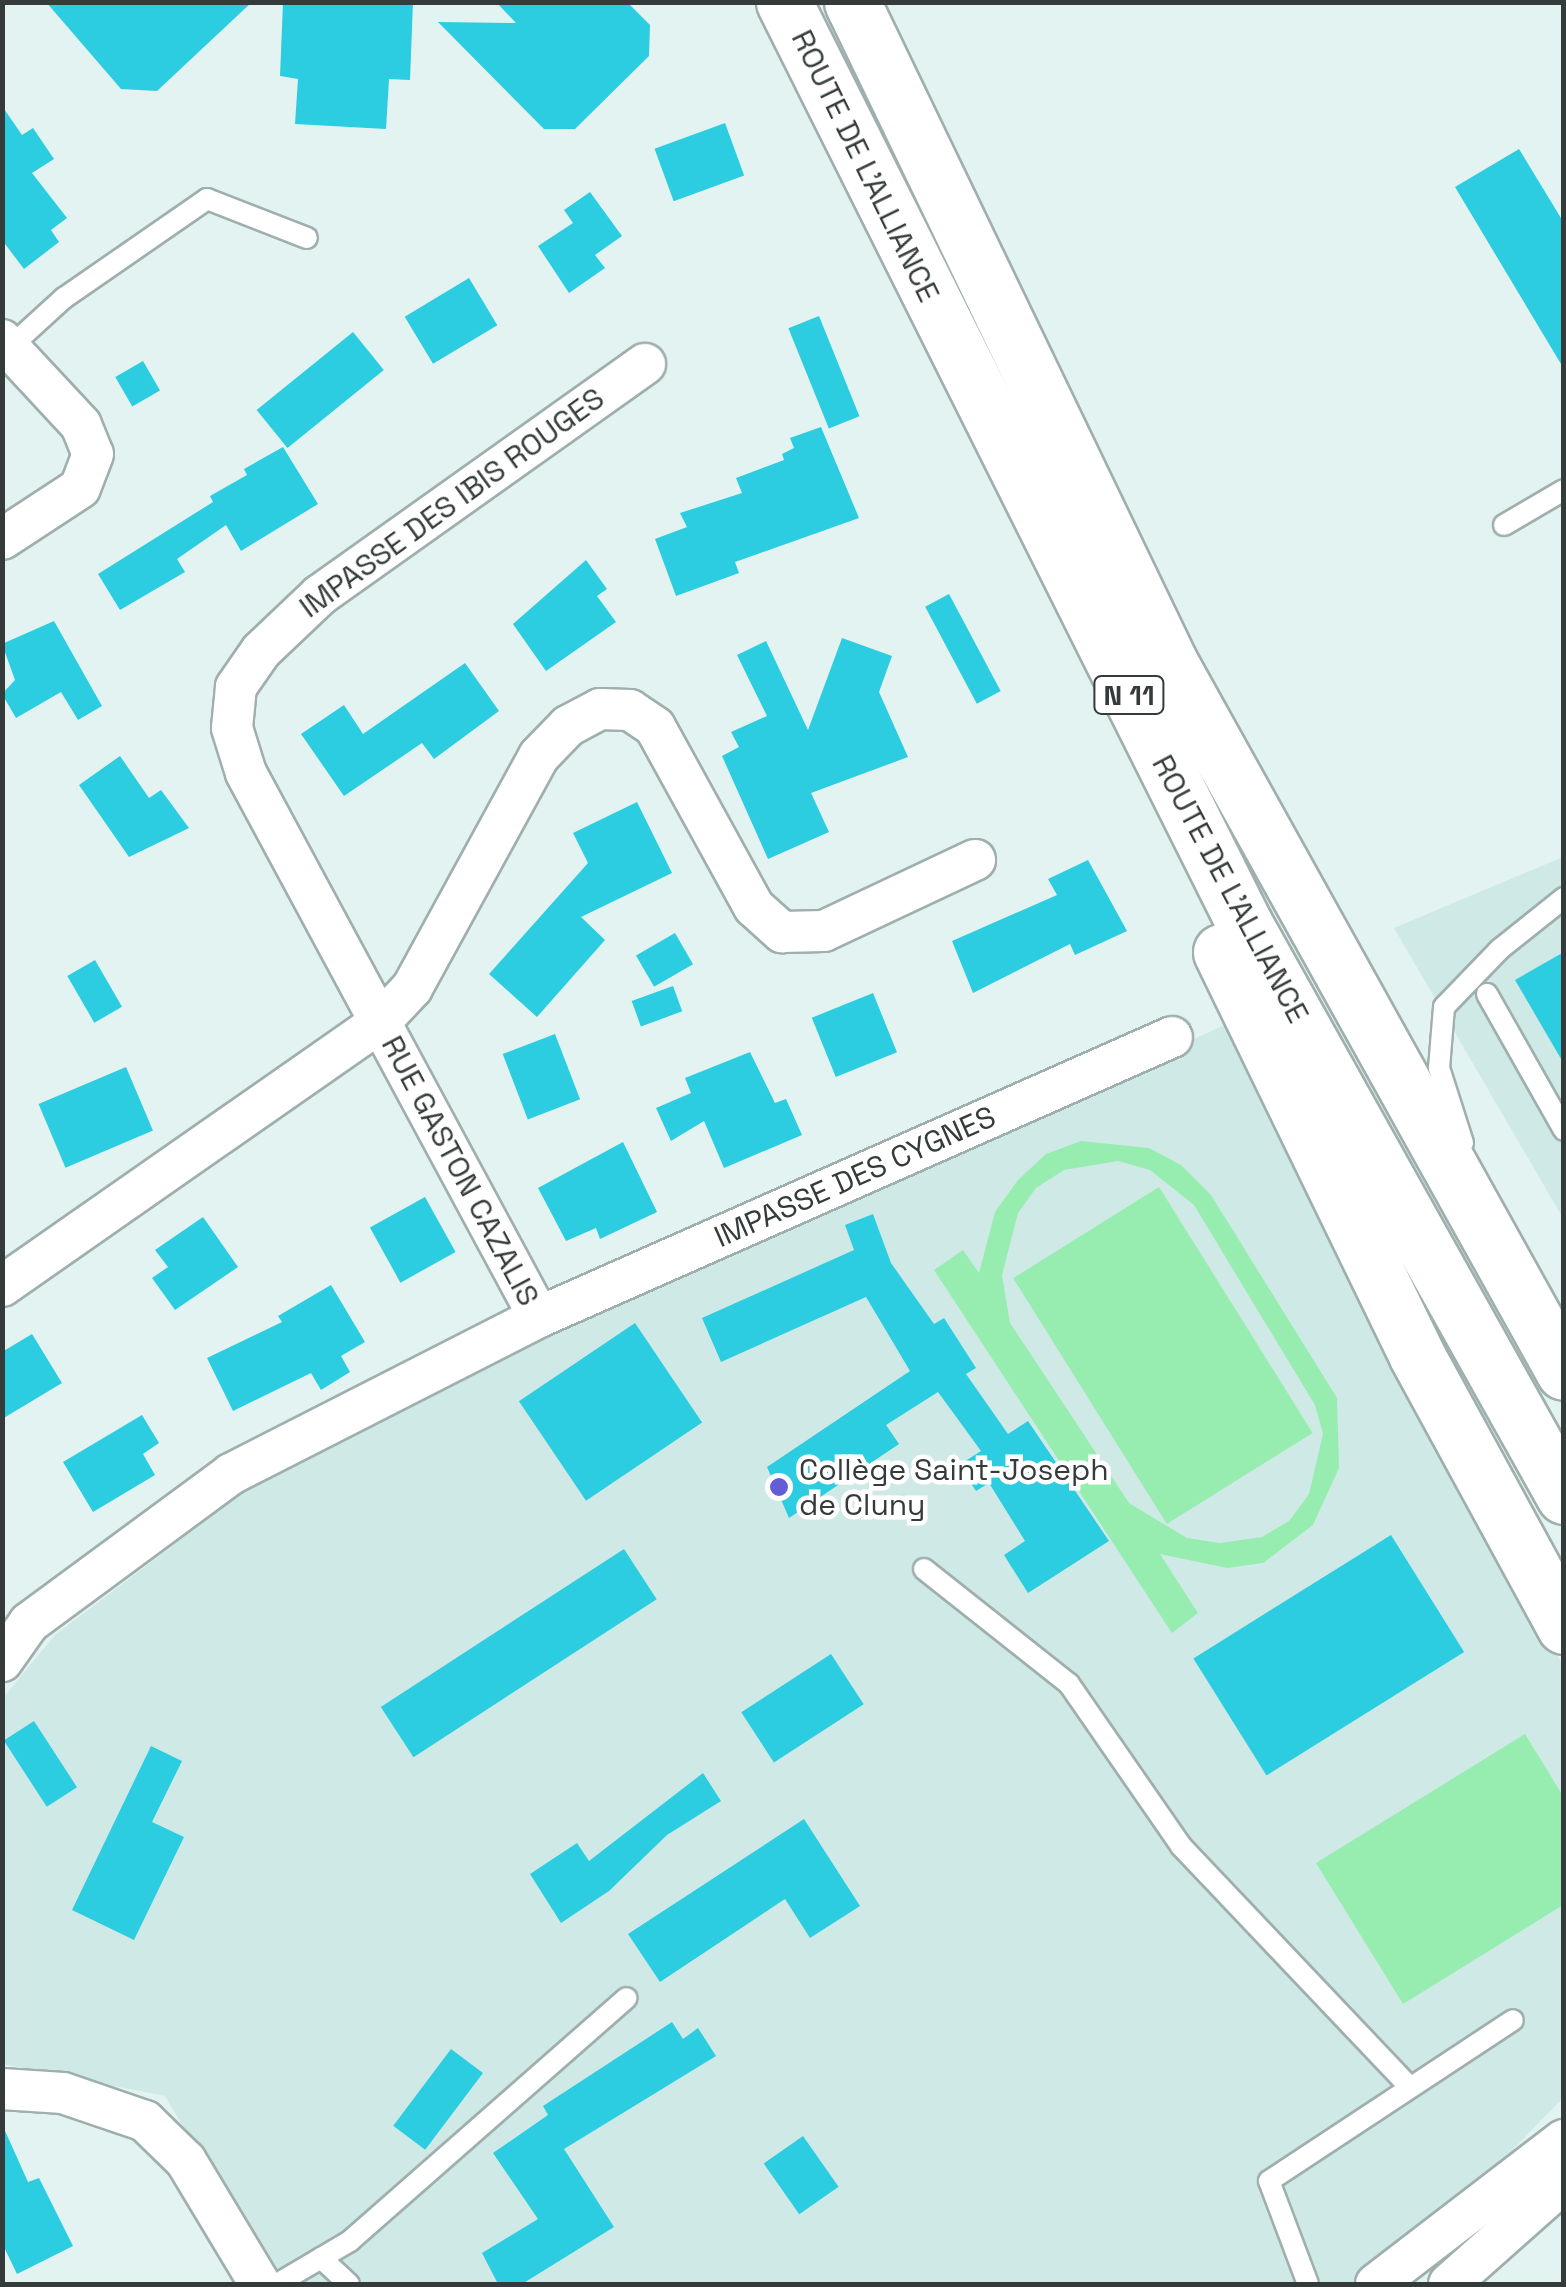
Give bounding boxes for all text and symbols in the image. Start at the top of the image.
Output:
street label: ROUTE DE L'ALLIANCE [784,24,946,308]
street label: IMPASSE DES IBIS ROUGES [293,380,611,626]
road number: N 11 [1092,672,1166,718]
street label: ROUTE DE L'ALLIANCE [1144,749,1316,1029]
street label: RUE GASTON CAZALIS [374,1030,546,1312]
street label: IMPASSE DES CYGNES [709,1099,1001,1255]
place label: Collège Saint-Joseph de Cluny [799,1452,1109,1522]
marker: Collège Saint-Joseph de Cluny [768,1476,790,1498]

